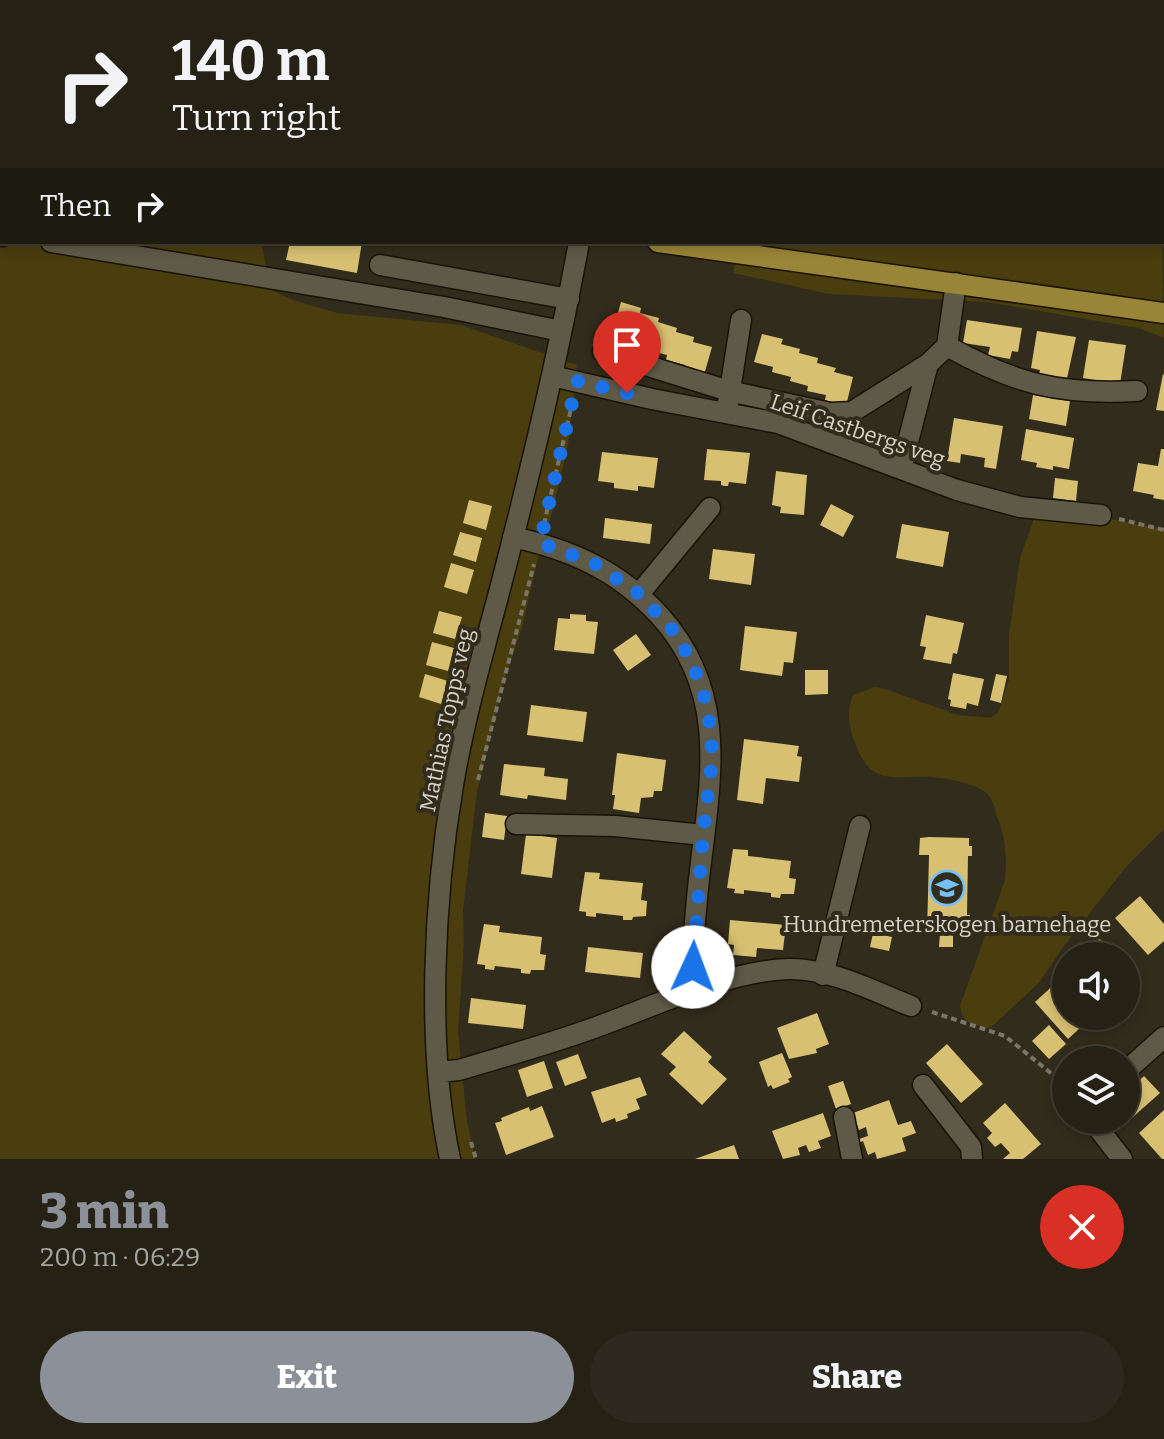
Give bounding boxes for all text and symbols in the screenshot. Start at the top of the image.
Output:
text: 140 m [172,28,329,95]
icon: right [40,32,144,136]
text: Turn right [172,96,341,140]
icon: right [127,184,171,228]
text: Then [40,188,111,224]
pin [593,311,661,393]
icon: arrive [605,323,649,367]
street label: Leif Castbergs veg [767,388,949,473]
street label: Mathias Topps veg [414,626,479,814]
school or university icon: Hundremeterskogen barnehage [928,869,966,907]
place label: Hundremeterskogen barnehage [783,911,1111,938]
position arrow [651,925,735,1009]
map controls [1052,942,1140,1134]
button: sound [1052,942,1140,1030]
button: layers [1052,1046,1140,1134]
text: 3 min [40,1183,169,1241]
button: close [1040,1185,1124,1269]
text: 200 m · 06:29 [40,1242,200,1273]
button: Exit [40,1331,574,1423]
button: Share [590,1331,1124,1423]

